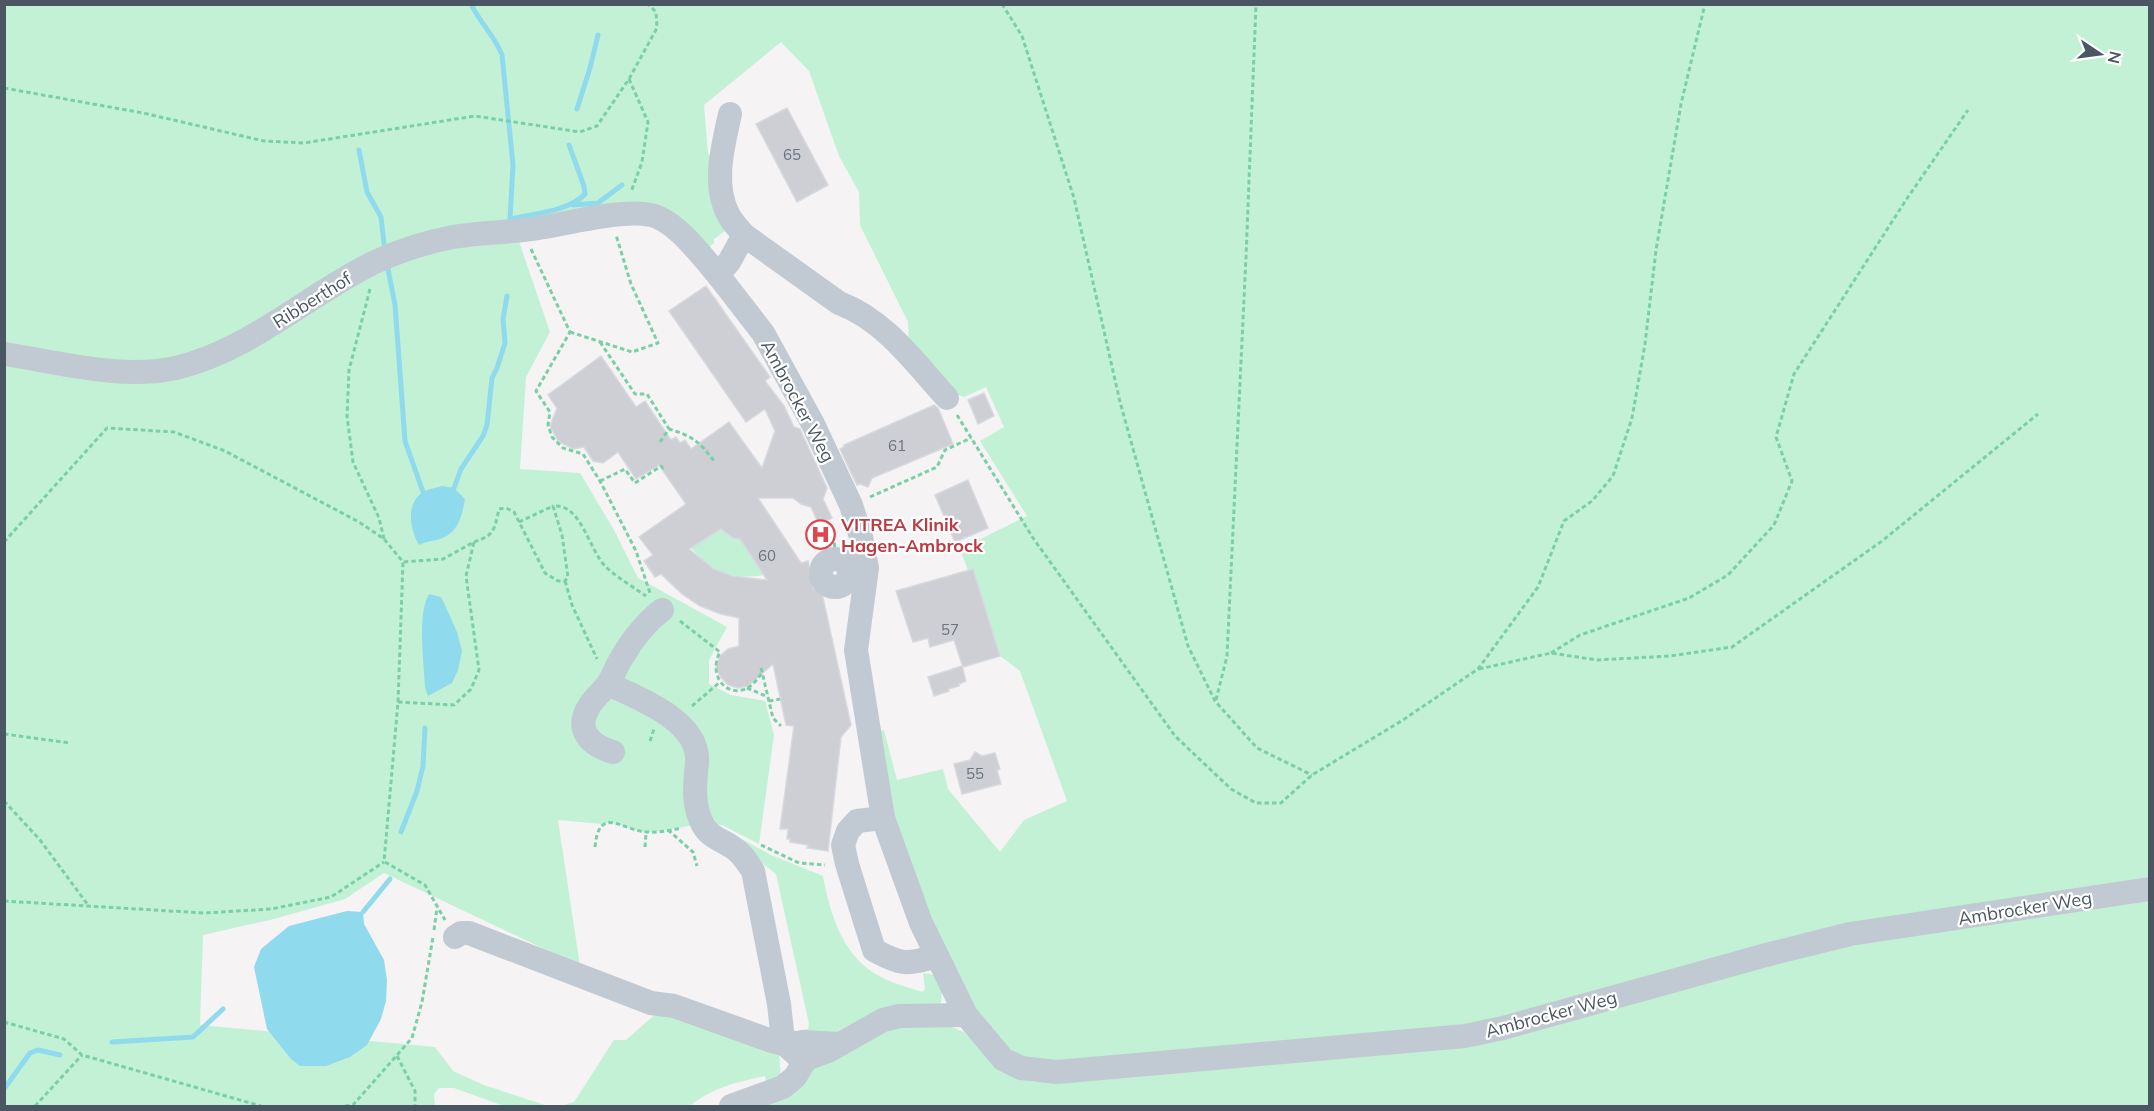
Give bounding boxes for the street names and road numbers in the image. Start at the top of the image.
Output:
street label: Ribberthof [268,266,356,333]
street label: Ambrocker Weg [756,336,840,466]
street label: Ambrocker Weg [1956,886,2094,930]
street label: Ambrocker Weg [1483,985,1619,1043]

